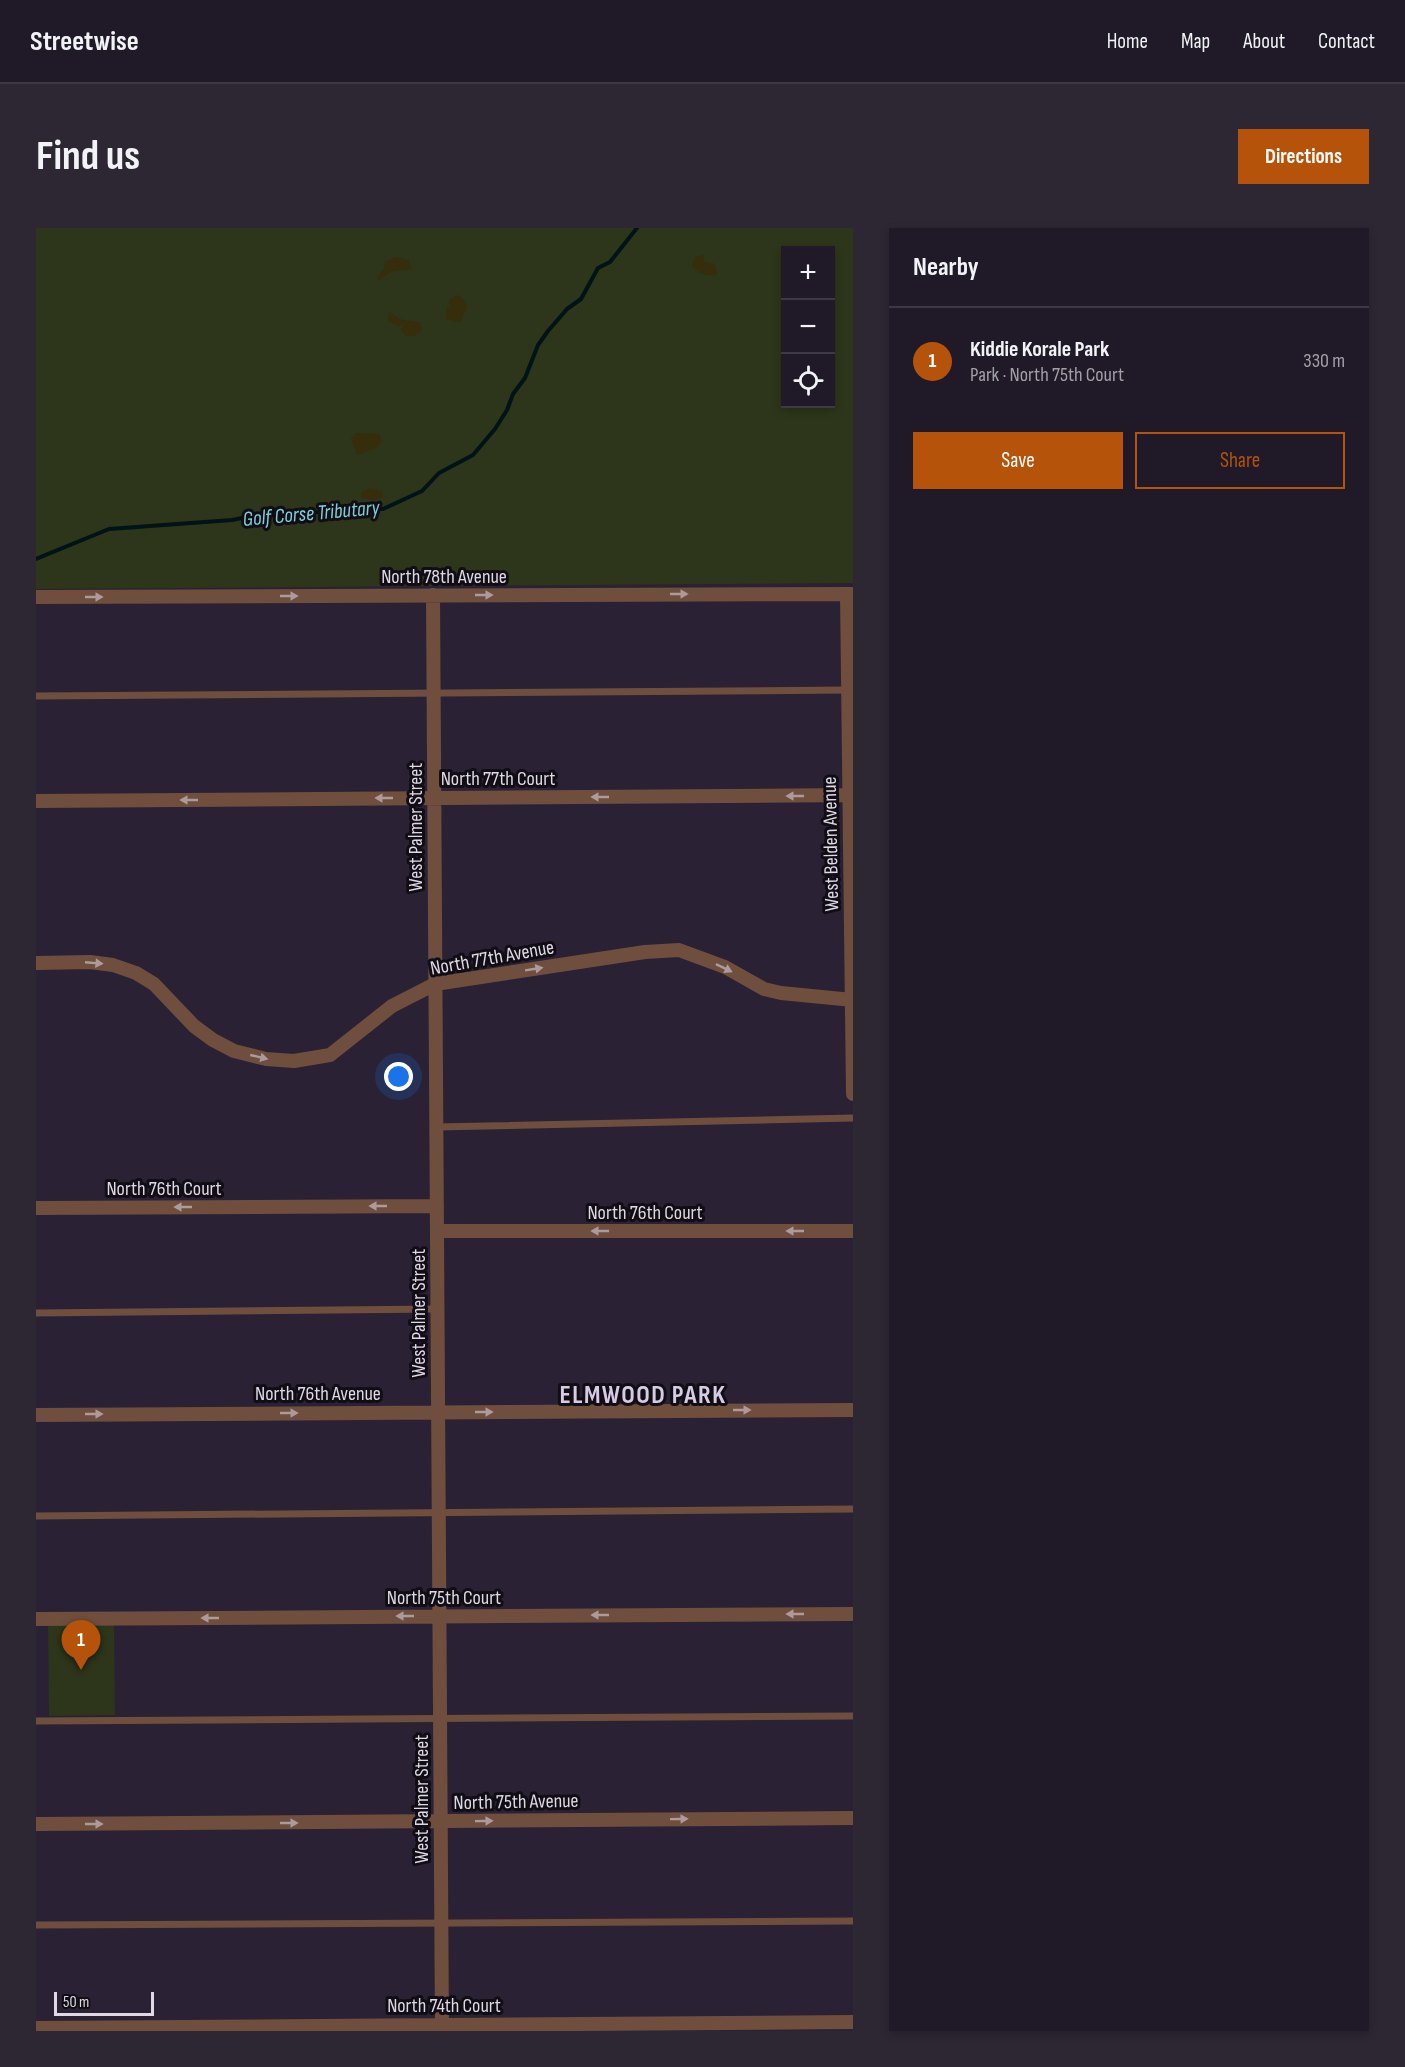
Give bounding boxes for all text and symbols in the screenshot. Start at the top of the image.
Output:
text: Streetwise [30,25,139,58]
text: Home [1107,29,1148,54]
text: Map [1181,29,1210,54]
text: About [1243,29,1285,54]
text: Contact [1318,29,1375,54]
button: Directions [1238,129,1369,184]
text: Find us [36,131,140,182]
map controls [781,246,835,408]
button: + [781,246,835,300]
text: Nearby [913,252,979,283]
button: − [781,300,835,354]
text: Kiddie Korale Park [970,336,1109,363]
text: 1 [929,349,936,373]
text: 330 m [1303,349,1345,373]
button: locate [781,354,835,408]
text: Park · North 75th Court [970,363,1124,387]
button: Save [913,432,1123,489]
button: Share [1135,432,1345,489]
water label: Golf Corse Tributary [242,495,382,532]
street label: North 78th Avenue [381,565,507,589]
one-way arrow [670,589,689,599]
one-way arrow [475,590,494,600]
one-way arrow [280,591,299,601]
one-way arrow [85,592,104,602]
street label: West Palmer Street [404,763,428,891]
street label: North 77th Court [441,767,555,791]
street label: West Belden Avenue [818,776,844,912]
one-way arrow [785,791,804,801]
one-way arrow [590,792,609,802]
one-way arrow [374,794,393,803]
one-way arrow [179,795,198,805]
street label: North 77th Avenue [428,935,556,981]
one-way arrow [85,958,104,968]
one-way arrow [716,963,733,973]
one-way arrow [525,964,544,973]
one-way arrow [250,1053,269,1062]
your location [384,1062,413,1091]
street label: North 76th Court [106,1177,222,1201]
one-way arrow [369,1201,388,1211]
street label: North 76th Court [587,1201,703,1225]
one-way arrow [174,1202,193,1212]
one-way arrow [590,1226,609,1236]
one-way arrow [785,1226,804,1236]
street label: West Palmer Street [407,1249,431,1377]
district label: ELMWOOD PARK [559,1380,727,1411]
street label: North 76th Avenue [255,1382,381,1406]
one-way arrow [733,1406,752,1415]
one-way arrow [475,1407,494,1417]
one-way arrow [280,1408,299,1418]
one-way arrow [85,1409,104,1419]
street label: North 75th Court [387,1586,501,1610]
one-way arrow [785,1609,804,1619]
one-way arrow [590,1610,609,1620]
one-way arrow [395,1612,414,1621]
one-way arrow [200,1613,219,1623]
pin: 1 [62,1620,100,1670]
street label: West Palmer Street [410,1735,434,1863]
street label: North 75th Avenue [453,1789,579,1815]
one-way arrow [670,1814,689,1824]
one-way arrow [475,1816,494,1826]
one-way arrow [280,1818,299,1827]
one-way arrow [85,1819,104,1829]
scale bar [54,1989,154,2016]
text: 50 m [63,1993,89,2012]
street label: North 74th Court [387,1994,501,2018]

